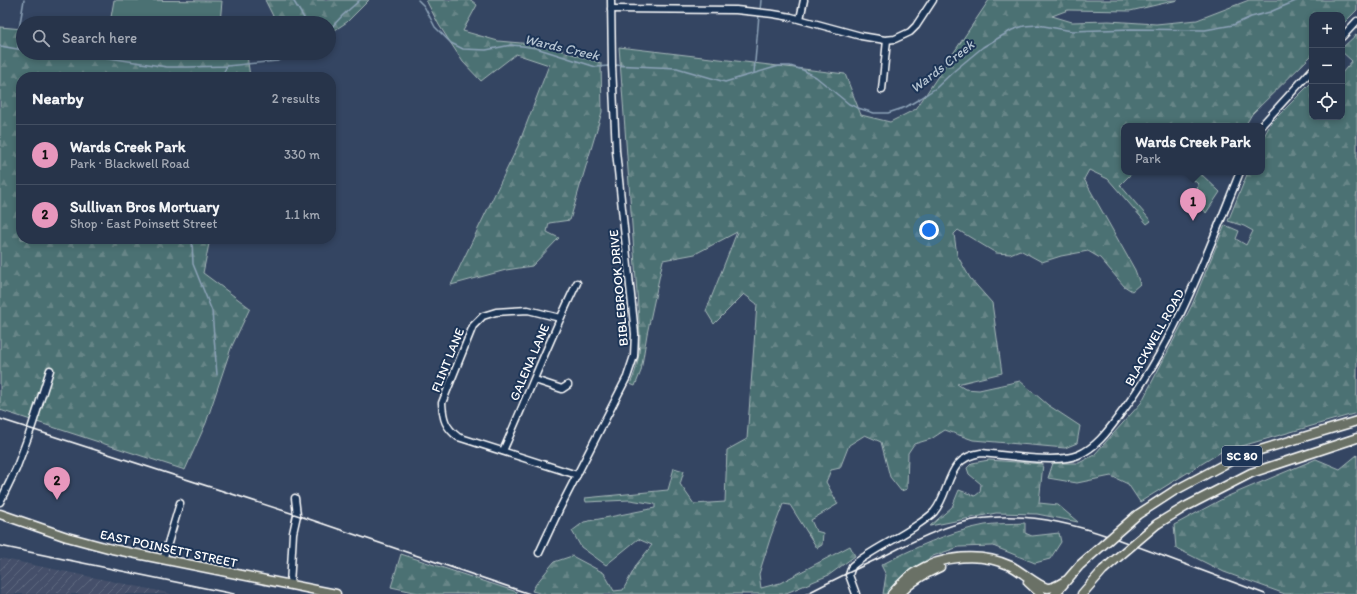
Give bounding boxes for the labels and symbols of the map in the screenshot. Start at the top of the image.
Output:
water label: Wards Creek [523,31,602,65]
water label: Wards Creek [907,36,978,97]
pin: 1 [1180,188,1206,221]
your location [919,220,939,240]
street label: BIBLEBROOK DRIVE [606,229,631,347]
street label: BLACKWELL ROAD [1122,286,1188,388]
street label: GALENA LANE [507,322,552,403]
street label: FLINT LANE [428,326,467,394]
road number: SC 80 [1222,446,1262,466]
pin: 2 [44,467,70,500]
street label: EAST POINSETT STREET [99,527,240,571]

